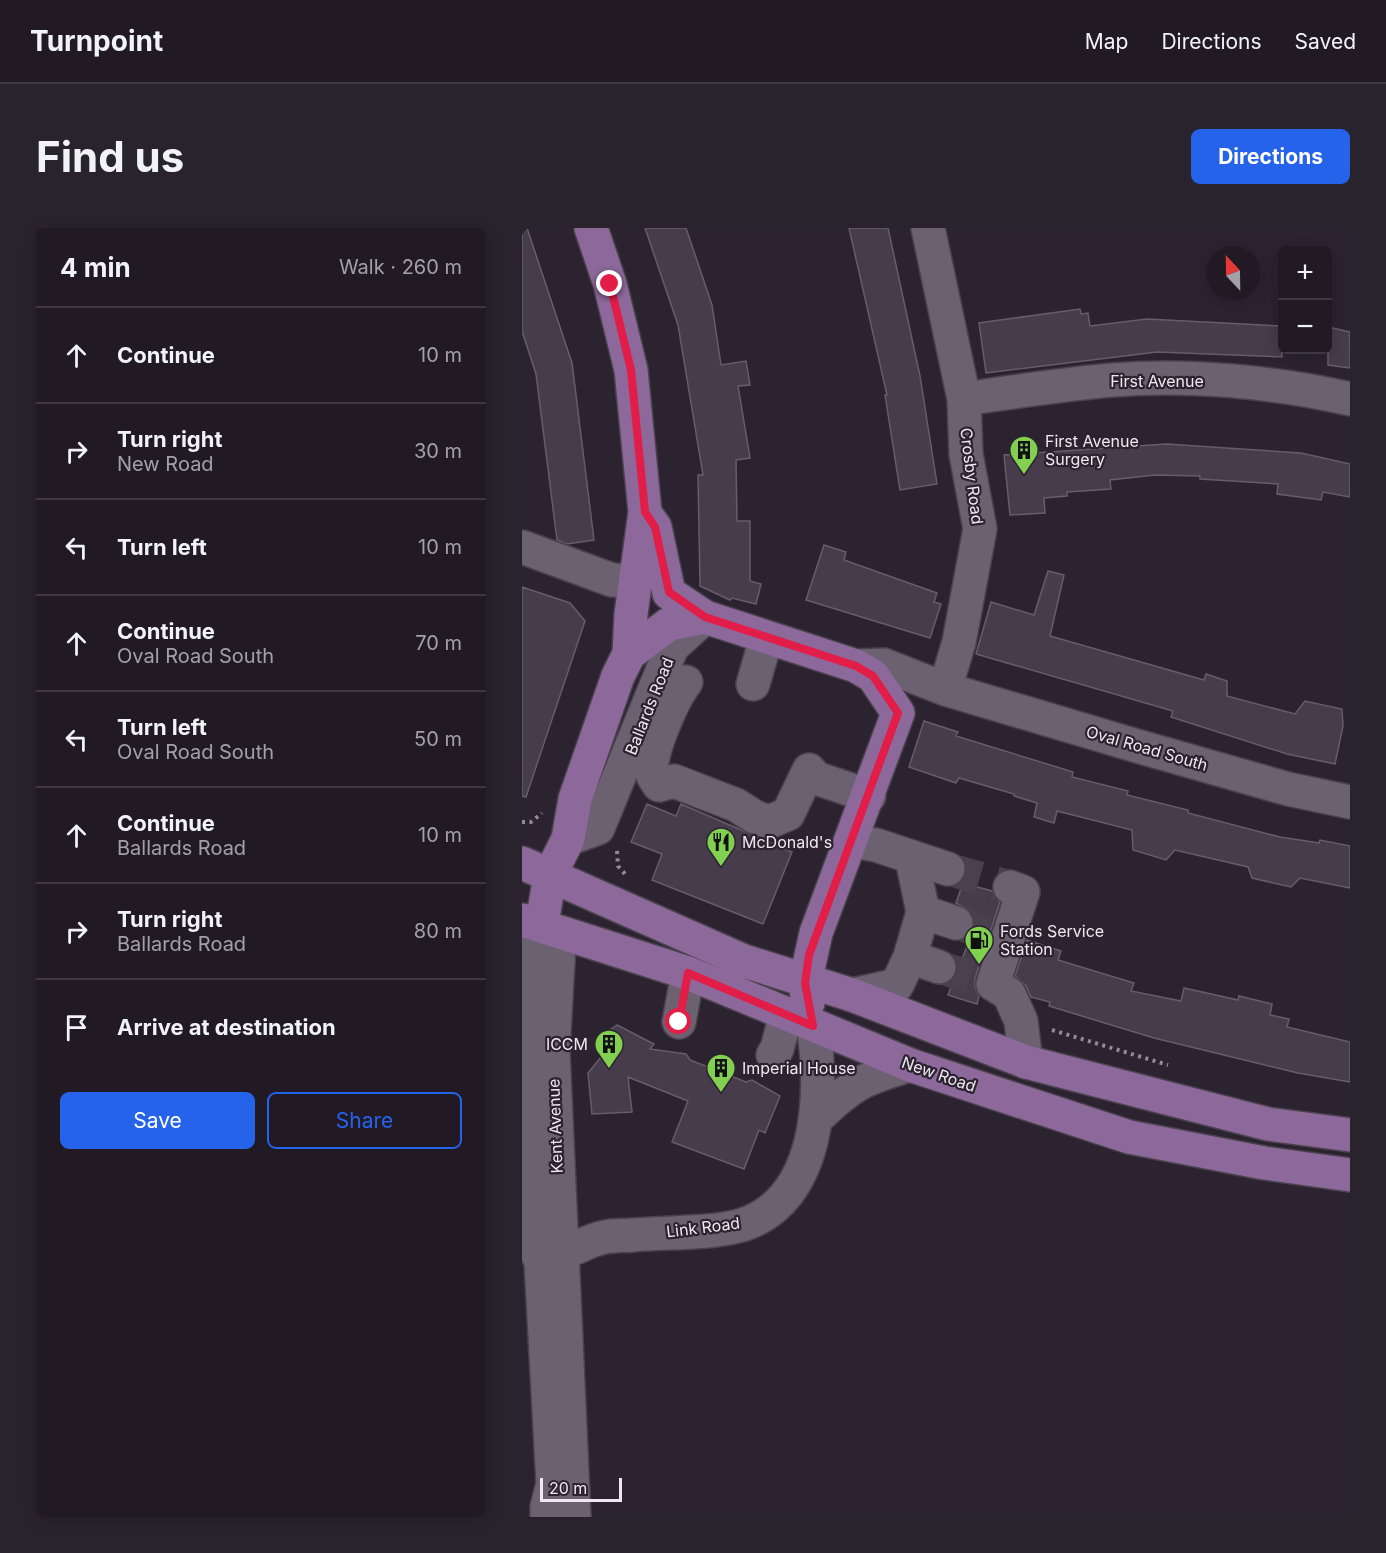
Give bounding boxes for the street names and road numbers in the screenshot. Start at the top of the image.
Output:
street label: First Avenue [1110,371,1204,391]
street label: Crosby Road [956,427,988,525]
street label: Ballards Road [620,654,678,758]
street label: Oval Road South [1084,721,1210,775]
street label: New Road [899,1052,979,1096]
street label: Kent Avenue [543,1078,567,1174]
street label: Link Road [665,1213,741,1241]

